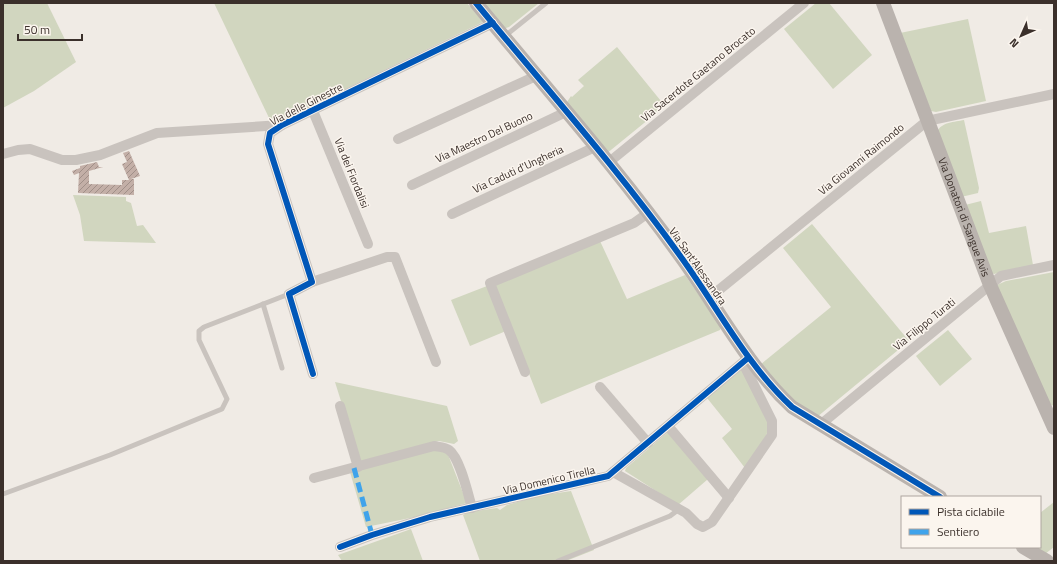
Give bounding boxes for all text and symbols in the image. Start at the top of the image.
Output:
scale bar [18,16,82,42]
north arrow [1001,16,1041,56]
text: 50 m [24,20,50,39]
street label: Via Sacerdote Gaetano Brocato [637,23,759,125]
text: N [1006,35,1022,51]
street label: Via delle Ginestre [267,78,346,129]
street label: Via Maestro Del Buono [433,107,535,167]
street label: Via Giovanni Raimondo [815,119,907,199]
street label: Via dei Fiordalisi [331,136,373,210]
street label: Via Caduti d'Ungheria [470,141,566,197]
street label: Via Donatori di Sangue Avis [934,155,994,279]
street label: Via Sant'Alessandra [665,224,731,308]
street label: Via Filippo Turati [889,294,959,354]
street label: Via Domenico Tirella [502,462,597,498]
legend [901,496,1041,548]
text: Pista ciclabile [937,502,1005,521]
text: Sentiero [937,522,979,541]

